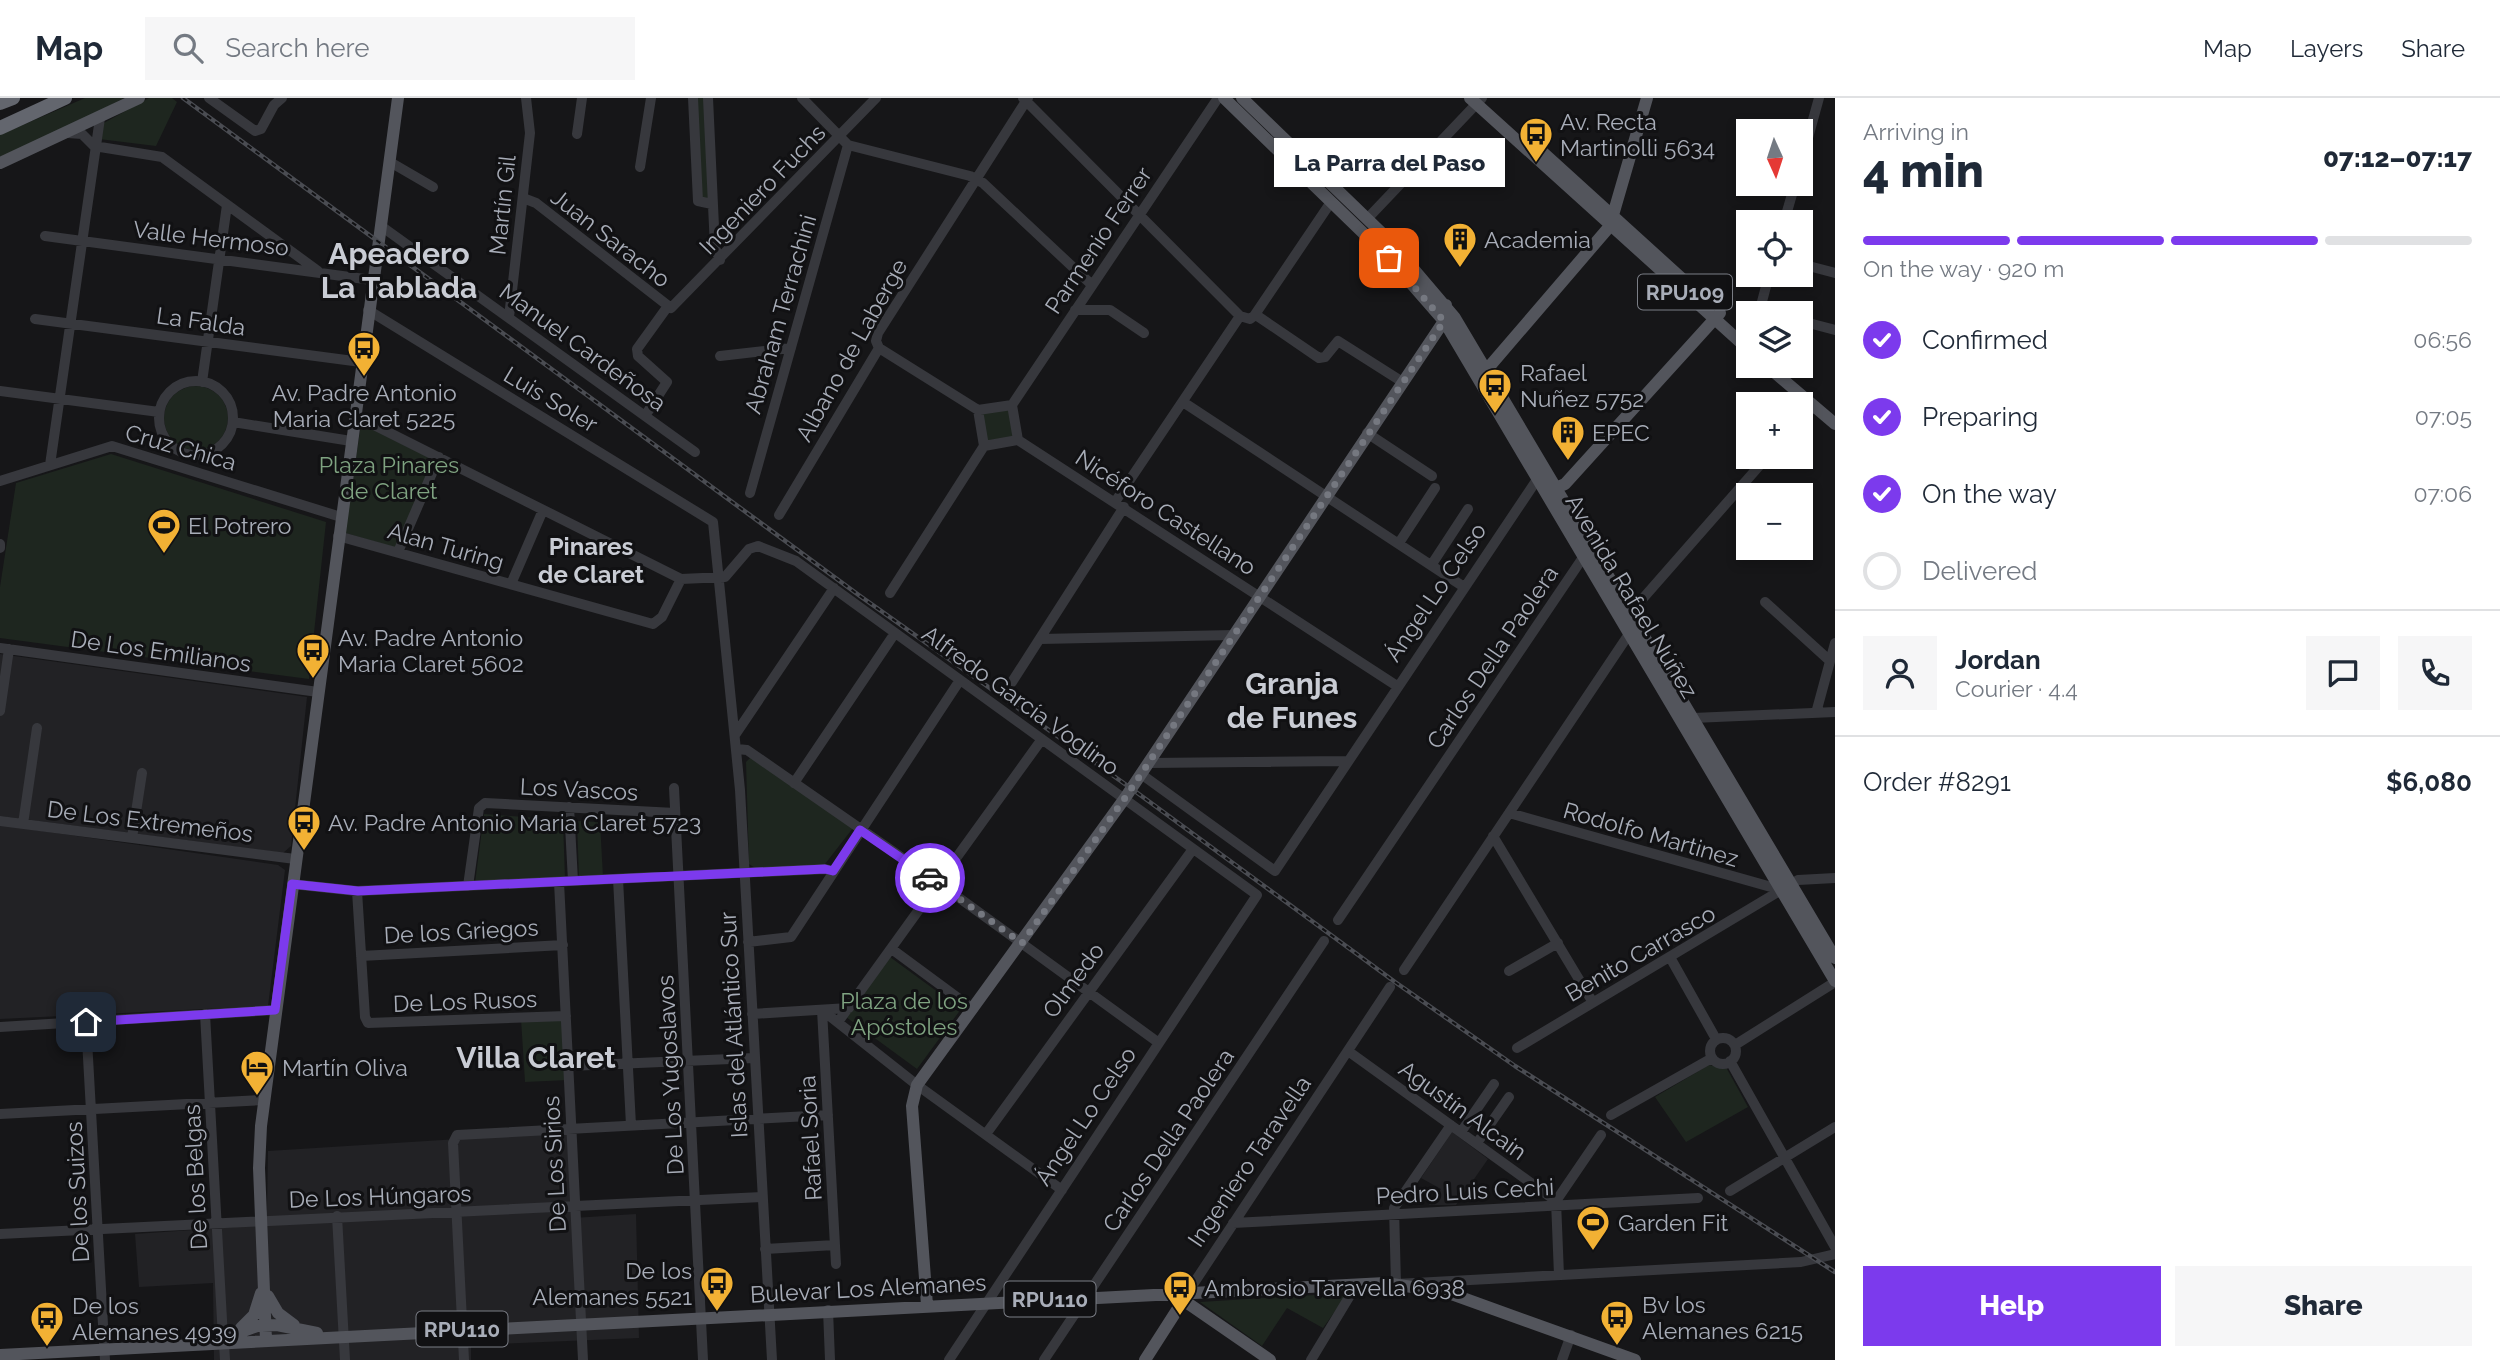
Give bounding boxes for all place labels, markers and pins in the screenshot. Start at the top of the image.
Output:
place label: Av. Recta Martinolli 5634 [1560,108,1715,161]
bus stop icon: Av. Recta Martinolli 5634 [1517,115,1555,164]
callout: La Parra del Paso [1274,139,1504,188]
building icon: Academia [1441,220,1479,269]
place label: Academia [1484,226,1591,253]
pin [1359,228,1419,288]
bus stop icon: Av. Padre Antonio Maria Claret 5225 [345,329,383,378]
place label: Rafael Nuñez 5752 [1520,359,1644,412]
bus stop icon: Rafael Nuñez 5752 [1476,366,1514,415]
place label: Av. Padre Antonio Maria Claret 5225 [271,379,457,432]
building icon: EPEC [1549,413,1587,462]
place label: EPEC [1592,419,1650,446]
sports icon: El Potrero [145,506,183,555]
place label: El Potrero [188,512,291,539]
place label: Av. Padre Antonio Maria Claret 5602 [338,624,524,677]
bus stop icon: Av. Padre Antonio Maria Claret 5602 [294,631,332,680]
bus stop icon: Av. Padre Antonio Maria Claret 5723 [285,803,323,852]
place label: Av. Padre Antonio Maria Claret 5723 [328,809,701,836]
pin [56,992,116,1052]
hotel icon: Martín Oliva [238,1048,276,1097]
place label: Martín Oliva [282,1054,408,1081]
sports icon: Garden Fit [1574,1203,1612,1252]
place label: Garden Fit [1618,1209,1728,1236]
place label: De los Alemanes 5521 [532,1257,692,1310]
bus stop icon: De los Alemanes 5521 [698,1264,736,1313]
bus stop icon: Ambrosio Taravella 6938 [1161,1268,1199,1317]
place label: Ambrosio Taravella 6938 [1204,1274,1465,1301]
place label: Bv los Alemanes 6215 [1642,1291,1803,1344]
place label: De los Alemanes 4939 [72,1292,237,1345]
bus stop icon: Bv los Alemanes 6215 [1598,1298,1636,1347]
bus stop icon: De los Alemanes 4939 [28,1299,66,1348]

